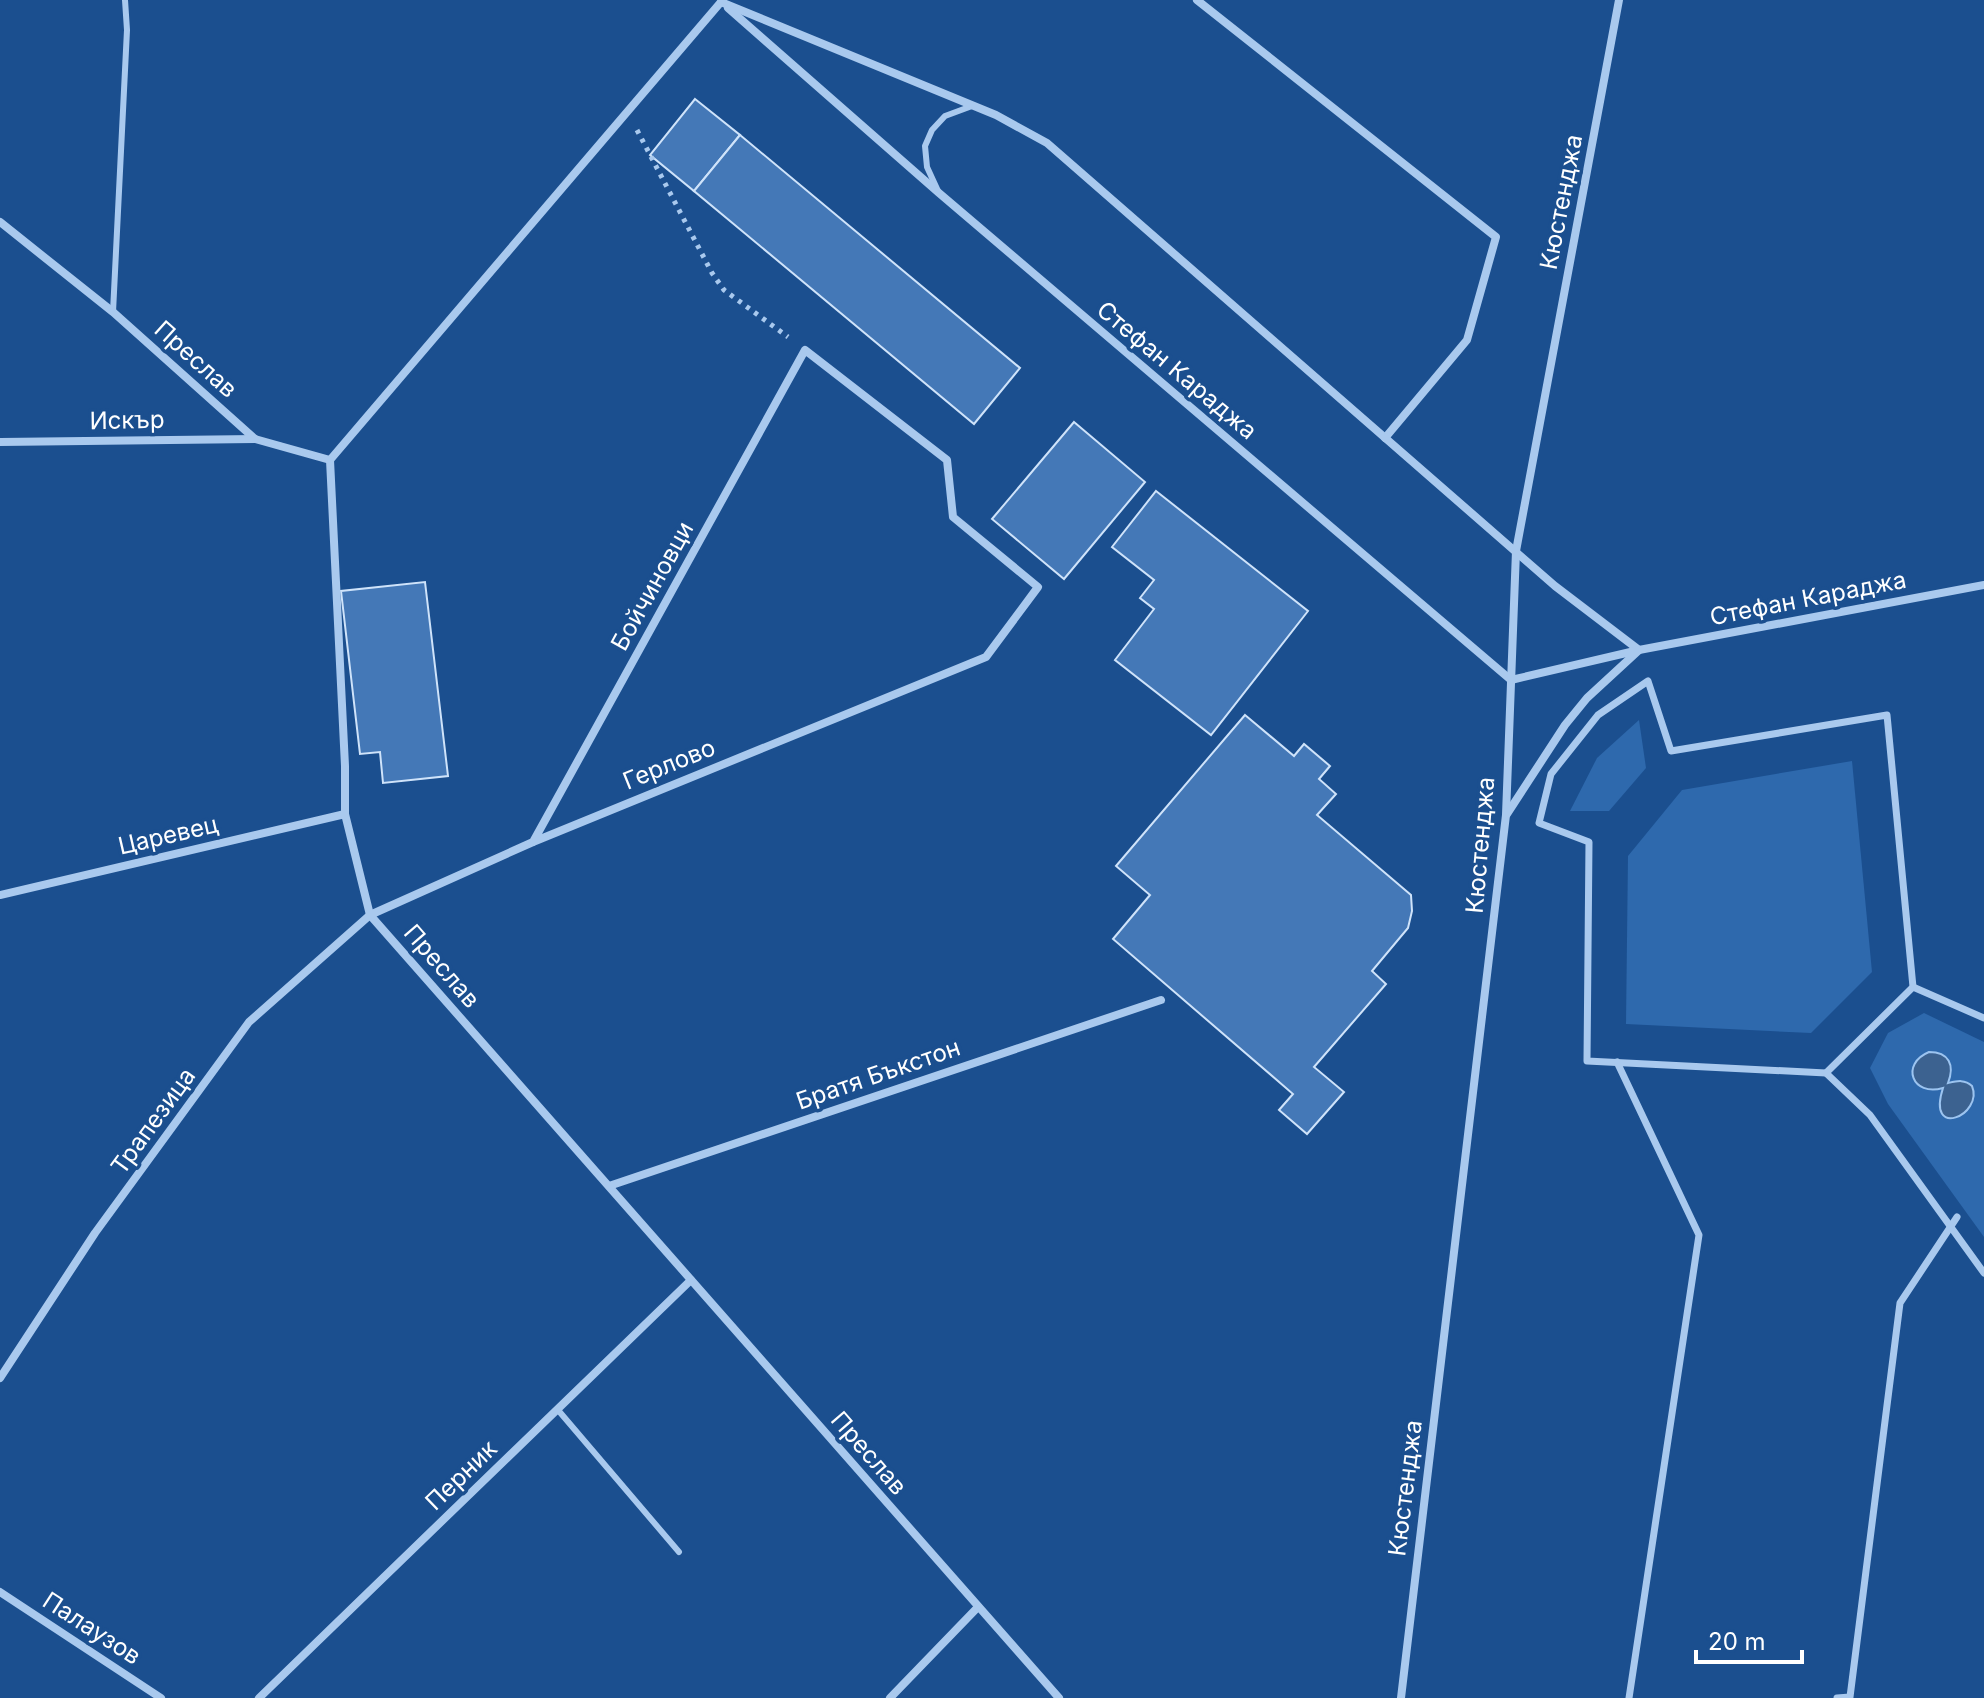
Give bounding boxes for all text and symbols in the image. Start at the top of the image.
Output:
street label: Кюстенджа [1534,132,1588,272]
street label: Стефан Караджа [1091,295,1263,445]
street label: Преслав [149,314,243,404]
street label: Искър [89,405,165,435]
street label: Бойчиновци [605,517,699,655]
street label: Стефан Караджа [1707,565,1909,631]
street label: Герлово [619,732,719,796]
street label: Кюстенджа [1460,775,1500,915]
street label: Царевец [115,809,221,861]
street label: Преслав [398,918,486,1014]
street label: Братя Бъкстон [792,1032,964,1116]
street label: Трапезица [105,1062,201,1180]
street label: Преслав [825,1405,913,1501]
street label: Кюстенджа [1382,1418,1428,1558]
street label: Перник [419,1434,503,1516]
street label: Палаузов [38,1586,146,1670]
scale bar [1696,1614,1802,1664]
text: 20 m [1708,1627,1766,1656]

